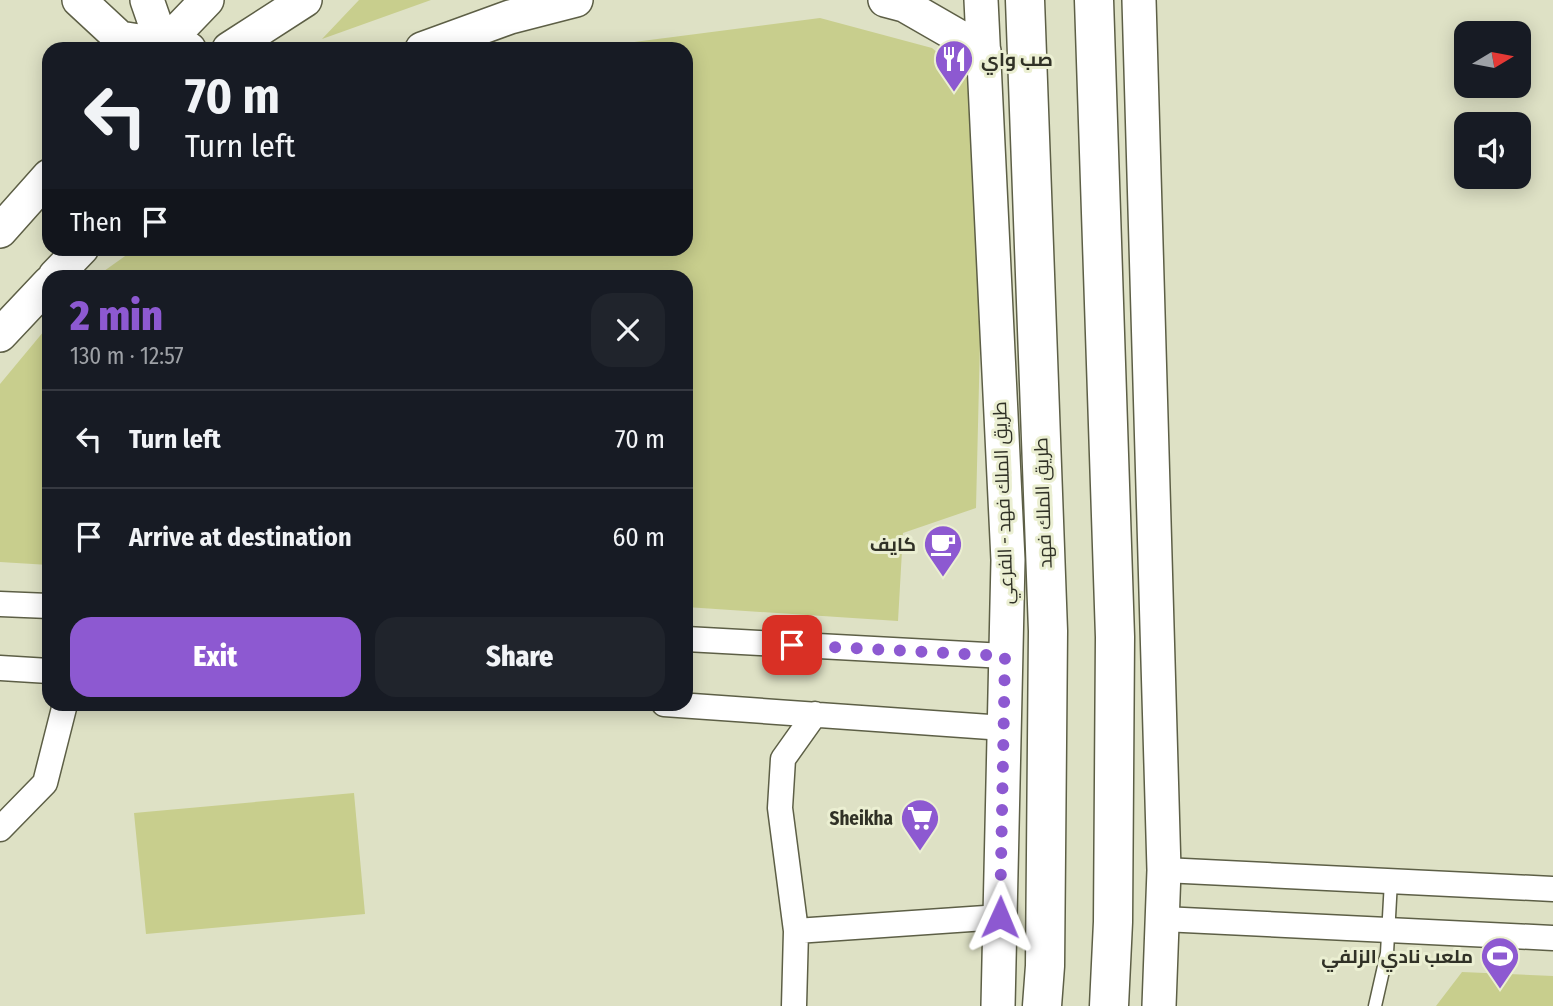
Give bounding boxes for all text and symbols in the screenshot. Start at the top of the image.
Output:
north arrow [1454,21,1531,98]
map controls [1454,21,1531,189]
restaurant icon: صب واي [933,38,975,93]
place label: صب واي [981,48,1053,75]
text: 70 m [185,67,280,126]
icon: left [70,70,161,161]
button: sound [1454,112,1531,189]
text: Turn left [185,127,295,165]
icon: arrive [136,203,174,241]
text: Then [70,207,122,238]
text: 2 min [70,291,163,341]
button: close [591,293,665,367]
text: 130 m · 12:57 [70,342,184,370]
street label: طريق الملك فهد - الفرعي [988,401,1021,605]
icon: left [70,420,108,458]
text: Turn left [129,424,221,455]
text: 70 m [615,424,665,455]
street label: طريق الملك فهد [1029,437,1058,569]
icon: arrive [70,518,108,556]
text: Arrive at destination [129,522,352,553]
text: 60 m [612,522,665,553]
cafe icon: كايف [922,523,964,578]
place label: كايف [870,533,916,556]
pin [762,615,822,675]
button: Exit [70,617,361,697]
button: Share [375,617,665,697]
icon: arrive [773,626,811,664]
supermarket icon: Sheikha [899,797,941,852]
place label: Sheikha [830,807,893,830]
position arrow [963,880,1037,954]
sports icon: ملعب نادي الزلفي [1479,935,1521,990]
place label: ملعب نادي الزلفي [1321,945,1473,972]

